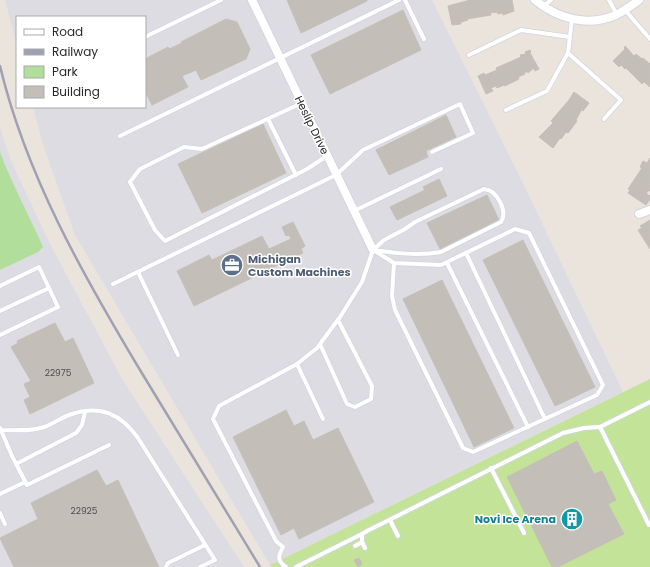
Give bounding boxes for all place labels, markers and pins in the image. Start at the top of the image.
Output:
place label: Michigan Custom Machines [248,251,351,280]
office icon: Michigan Custom Machines [219,252,245,278]
building icon: Novi Ice Arena [559,506,585,532]
place label: Novi Ice Arena [475,511,556,527]

